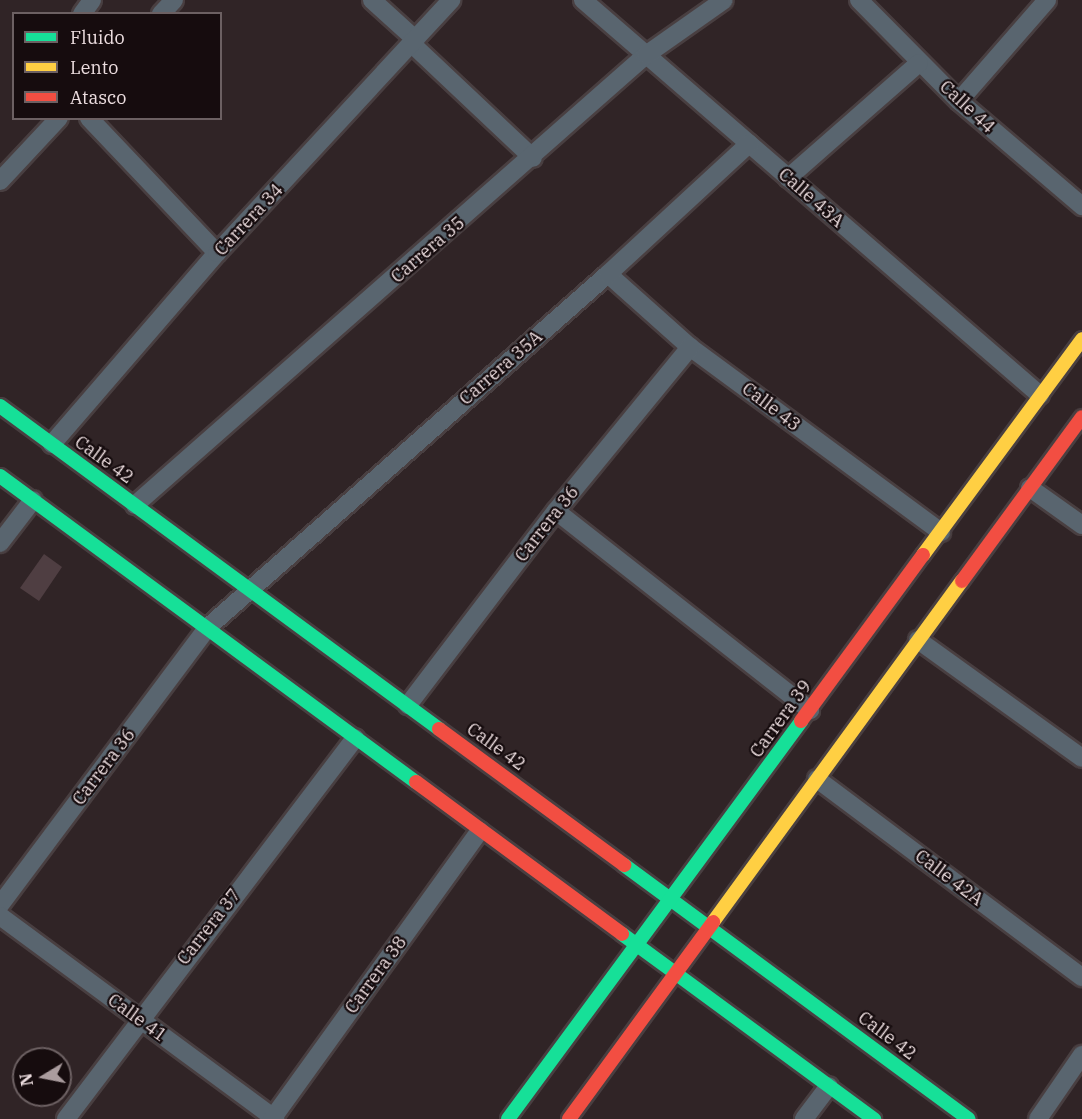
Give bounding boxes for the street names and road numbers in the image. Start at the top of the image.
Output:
street label: Calle 44 [935,76,999,138]
street label: Calle 43A [774,164,848,232]
street label: Carrera 34 [210,180,288,260]
street label: Carrera 35 [387,212,469,288]
street label: Carrera 35A [455,326,547,410]
street label: Calle 43 [738,378,804,436]
street label: Calle 42 [70,431,138,489]
street label: Carrera 36 [511,482,583,566]
street label: Carrera 39 [746,676,816,762]
street label: Calle 42 [462,718,530,776]
street label: Carrera 36 [68,724,140,810]
street label: Calle 42A [911,845,987,911]
street label: Carrera 37 [173,885,245,969]
street label: Carrera 38 [341,932,411,1018]
street label: Calle 41 [103,989,171,1047]
street label: Calle 42 [854,1007,920,1065]

